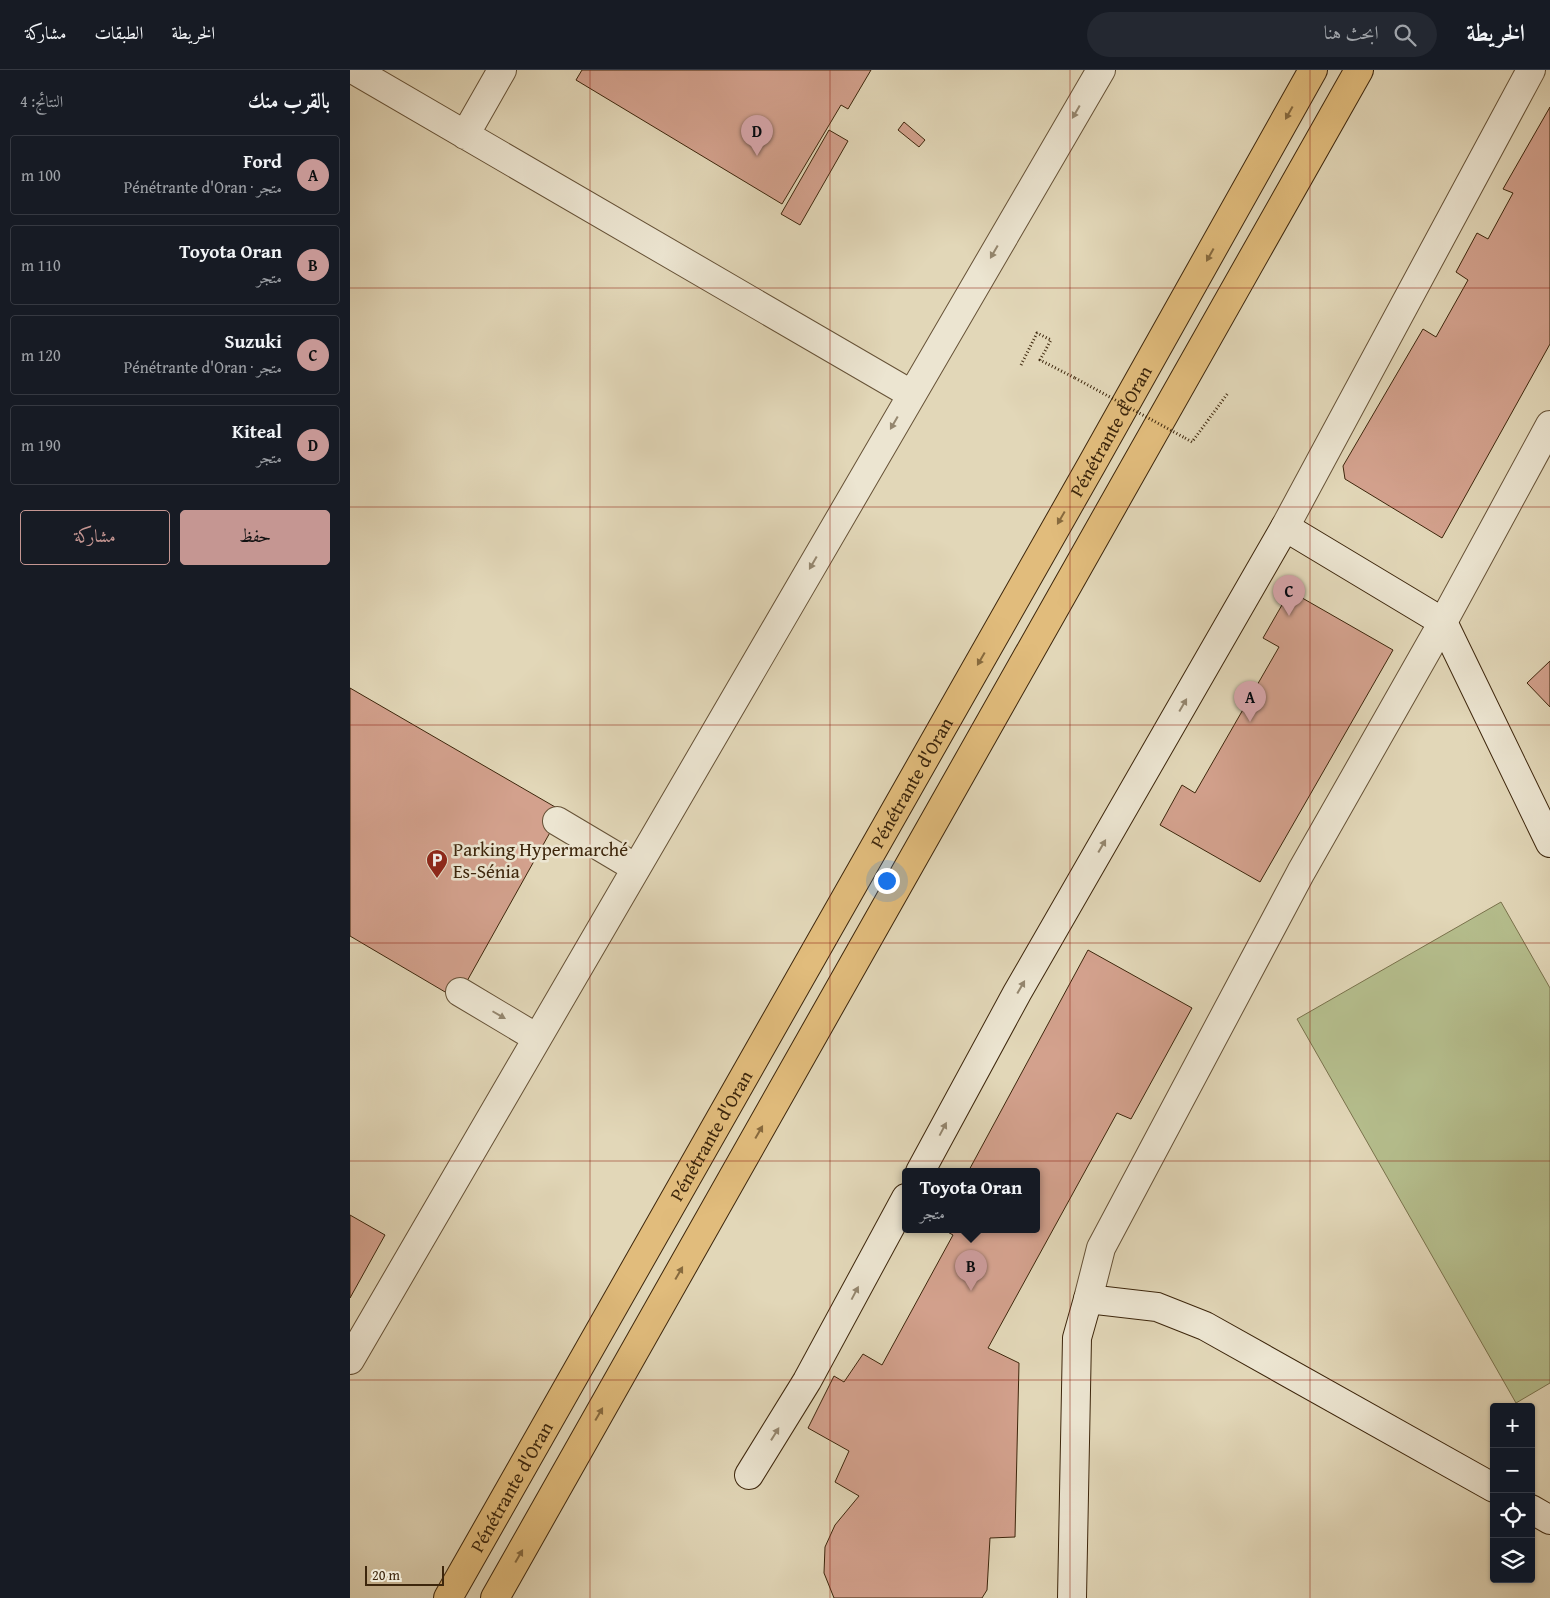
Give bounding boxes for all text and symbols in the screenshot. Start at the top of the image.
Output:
search box [1087,12,1437,57]
text: الخريطة [1467,15,1525,50]
text: ابحث هنا [1324,18,1379,46]
text: مشاركة [25,19,66,46]
text: الطبقات [94,19,143,46]
text: الخريطة [171,19,215,46]
icon: search [1391,21,1419,49]
text: بالقرب منك [248,85,330,116]
text: النتائج: 4 [20,89,63,113]
one-way arrow [1285,105,1293,120]
one-way arrow [1072,106,1081,119]
pin: D [741,115,773,156]
text: Ford [243,147,282,175]
text: 100 m [21,163,61,187]
text: A [308,163,318,187]
text: متجر · Pénétrante d'Oran [124,175,282,199]
text: Toyota Oran [179,237,282,265]
one-way arrow [990,245,998,260]
one-way arrow [1206,247,1214,262]
text: 110 m [21,253,61,277]
text: B [308,253,318,277]
text: متجر [257,265,282,289]
text: Suzuki [224,327,282,355]
text: 120 m [21,343,61,367]
text: C [308,343,318,367]
text: متجر · Pénétrante d'Oran [124,355,282,379]
street label: Pénétrante d'Oran [1062,360,1159,502]
one-way arrow [890,416,899,429]
text: Kiteal [232,417,282,445]
text: 190 m [21,433,61,457]
text: D [308,433,318,457]
text: متجر [257,445,282,469]
button: مشاركة [20,510,170,565]
button: حفظ [180,510,330,565]
one-way arrow [1057,511,1066,525]
one-way arrow [808,557,817,570]
pin: C [1273,575,1305,616]
one-way arrow [977,653,986,666]
pin: A [1234,681,1266,722]
one-way arrow [1179,697,1187,712]
street label: Pénétrante d'Oran [863,711,960,853]
place label: Parking Hypermarché Es-Sénia [453,835,628,885]
one-way arrow [1097,839,1106,852]
parking icon: Parking Hypermarché Es-Sénia [425,848,449,879]
your location [874,868,900,894]
one-way arrow [1016,980,1025,993]
one-way arrow [492,1011,505,1020]
street label: Pénétrante d'Oran [662,1065,759,1206]
one-way arrow [939,1122,947,1137]
one-way arrow [755,1125,764,1138]
popup [902,1168,1040,1233]
text: Toyota Oran [920,1173,1022,1201]
text: متجر [920,1201,945,1225]
pin: B [955,1250,987,1291]
one-way arrow [675,1266,683,1280]
one-way arrow [851,1285,859,1300]
map controls [1490,1403,1535,1583]
button: + [1490,1403,1535,1448]
one-way arrow [595,1407,603,1422]
street label: Pénétrante d'Oran [463,1416,560,1557]
one-way arrow [770,1427,779,1440]
button: − [1490,1448,1535,1493]
button: locate [1490,1493,1535,1538]
button: layers [1490,1538,1535,1583]
one-way arrow [514,1549,523,1562]
scale bar [365,1563,444,1586]
text: 20 m [372,1565,400,1585]

